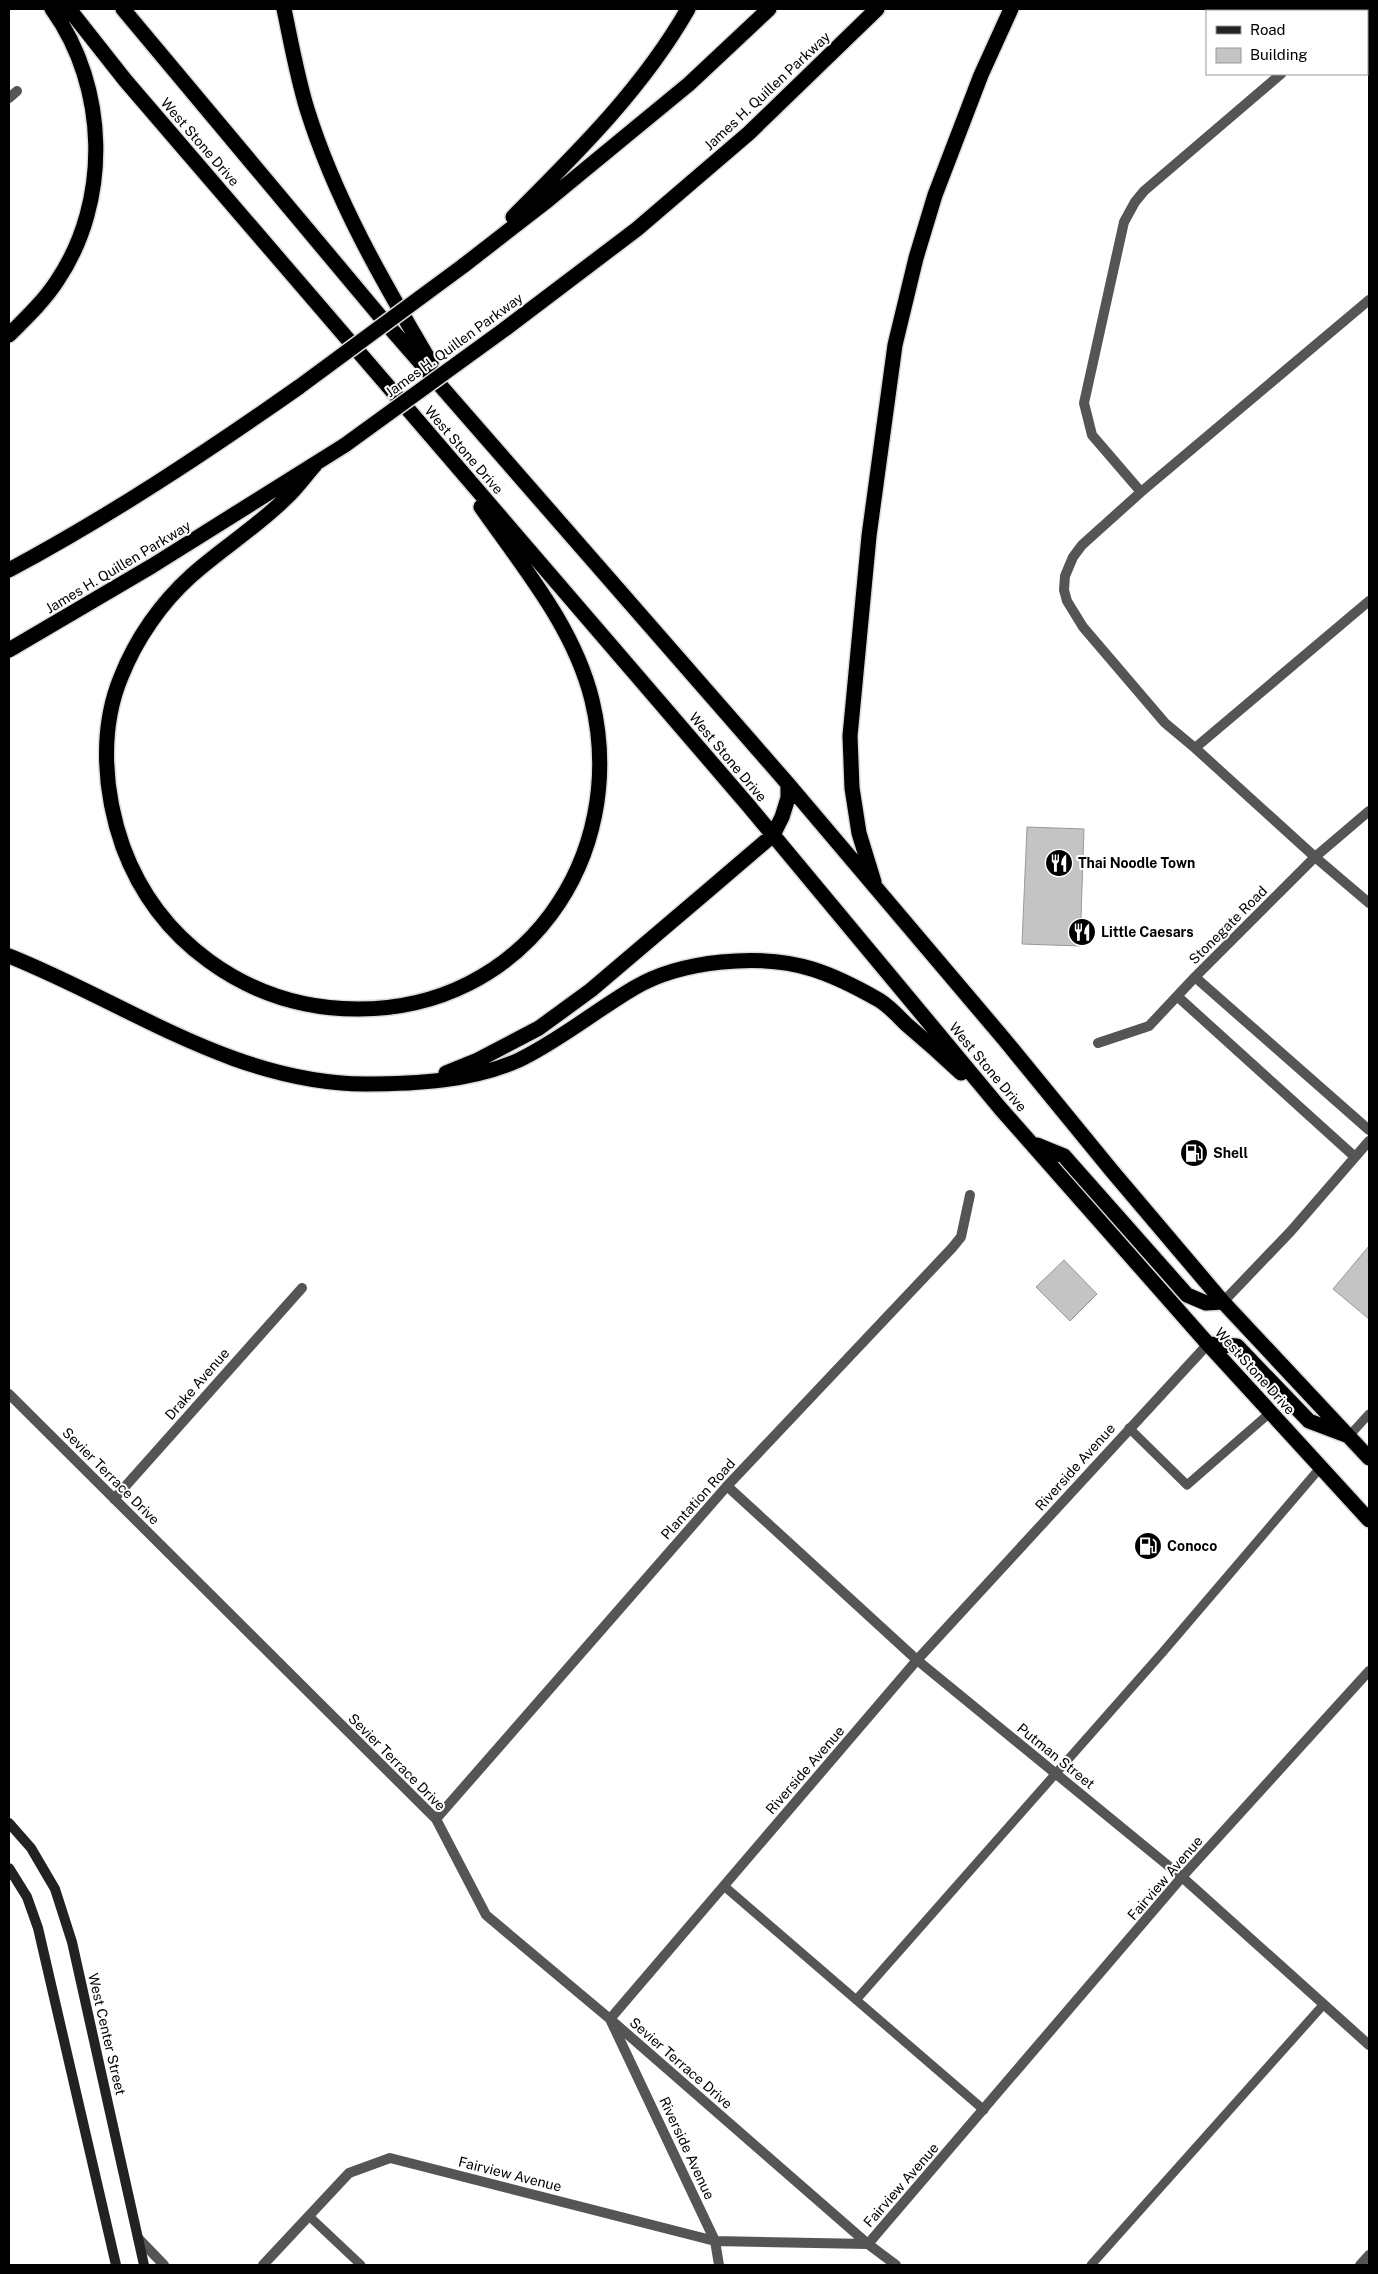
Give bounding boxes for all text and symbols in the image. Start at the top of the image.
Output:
legend [1206,10,1368,75]
text: Road [1250,21,1286,38]
street label: James H. Quillen Parkway [701,28,834,154]
text: Building [1250,46,1308,63]
street label: West Stone Drive [157,95,243,189]
street label: James H. Quillen Parkway [382,289,526,400]
street label: West Stone Drive [421,403,507,497]
street label: James H. Quillen Parkway [43,517,194,617]
street label: West Stone Drive [686,709,770,805]
restaurant icon: Thai Noodle Town [1044,848,1074,878]
place label: Thai Noodle Town [1078,855,1195,871]
street label: Stonegate Road [1186,883,1270,967]
restaurant icon: Little Caesars [1067,917,1097,947]
place label: Little Caesars [1101,924,1194,940]
street label: West Stone Drive [946,1019,1030,1115]
fuel station icon: Shell [1179,1138,1209,1168]
place label: Shell [1213,1145,1248,1161]
street label: West Stone Drive [1212,1324,1298,1418]
street label: Drake Avenue [162,1345,232,1423]
street label: Riverside Avenue [1032,1420,1118,1514]
street label: Sevier Terrace Drive [59,1424,163,1528]
street label: Plantation Road [658,1455,738,1543]
fuel station icon: Conoco [1133,1531,1163,1561]
place label: Conoco [1167,1538,1217,1554]
street label: Sevier Terrace Drive [345,1710,449,1814]
street label: Putman Street [1014,1720,1098,1792]
street label: Riverside Avenue [762,1723,848,1817]
street label: Fairview Avenue [1124,1833,1206,1923]
street label: West Center Street [85,1971,129,2097]
street label: Sevier Terrace Drive [627,2014,736,2112]
street label: Riverside Avenue [656,2094,718,2202]
street label: Fairview Avenue [860,2140,942,2230]
street label: Fairview Avenue [457,2153,563,2195]

